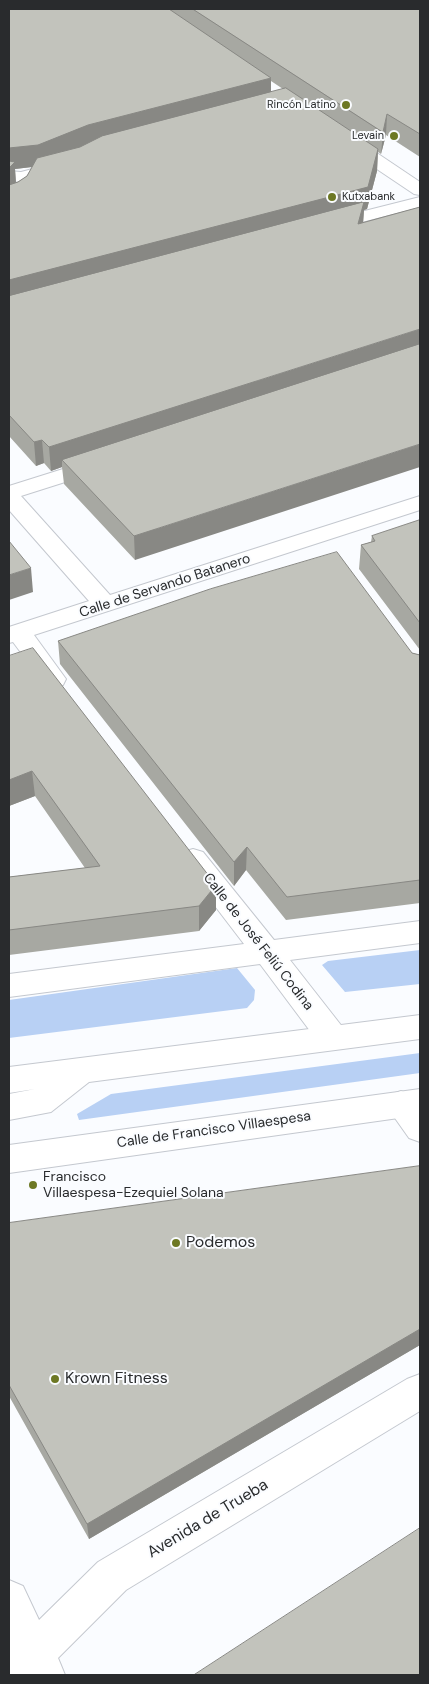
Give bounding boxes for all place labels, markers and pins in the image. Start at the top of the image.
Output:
place label: Rincón Latino [267,98,336,112]
marker: Rincón Latino [340,99,352,111]
place label: Levain [352,129,384,143]
marker: Levain [388,130,400,142]
place label: Kutxabank [342,190,395,204]
marker: Kutxabank [326,191,338,203]
place label: Francisco Villaespesa-Ezequiel Solana [43,1169,224,1202]
marker: Francisco Villaespesa-Ezequiel Solana [27,1179,39,1191]
place label: Podemos [186,1233,255,1253]
marker: Podemos [170,1237,182,1249]
place label: Krown Fitness [65,1369,168,1389]
marker: Krown Fitness [49,1373,61,1385]

